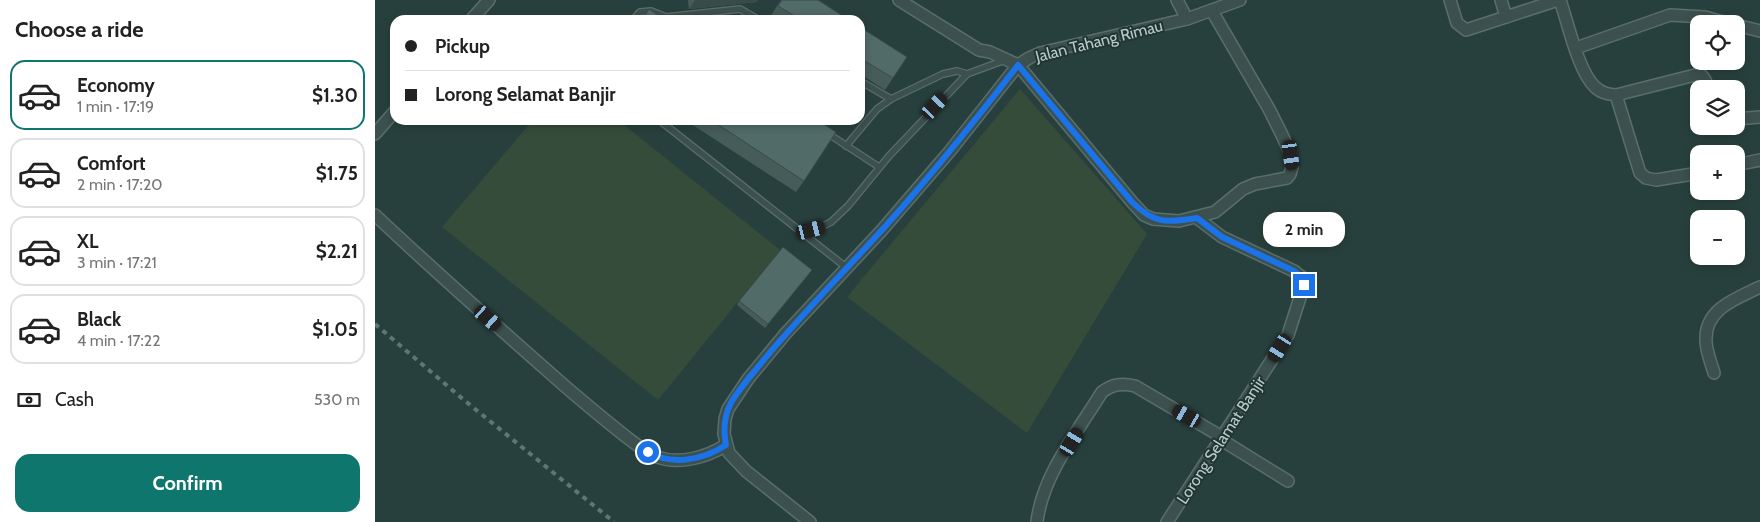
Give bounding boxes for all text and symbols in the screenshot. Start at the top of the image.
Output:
map controls [1690,15,1745,265]
button: locate [1690,15,1745,70]
text: Choose a ride [15,16,144,43]
street label: Jalan Tahang Rimau [1032,16,1165,66]
text: Pickup [435,35,490,58]
icon: car [17,73,62,118]
text: Economy [77,74,155,97]
button: layers [1690,80,1745,135]
text: Lorong Selamat Banjir [435,83,616,106]
text: $1.30 [312,84,358,107]
car [919,90,950,122]
text: 1 min · 17:19 [77,97,154,116]
car [1281,139,1300,171]
button: + [1690,145,1745,200]
icon: car [17,151,62,196]
text: Comfort [77,152,146,175]
text: $1.75 [316,162,358,185]
text: 2 min · 17:20 [77,175,163,194]
button: − [1690,210,1745,265]
callout: 2 min [1263,212,1345,248]
car [794,219,827,241]
text: 2 min [1285,220,1323,239]
icon: car [17,229,62,274]
text: XL [77,230,98,253]
text: $2.21 [316,240,358,263]
text: 3 min · 17:21 [77,253,157,272]
route end [1293,274,1315,296]
car [471,302,504,334]
icon: car [17,307,62,352]
text: Black [77,308,121,331]
text: $1.05 [312,318,358,341]
text: 4 min · 17:22 [77,331,161,350]
car [1265,331,1294,365]
street label: Lorong Selamat Banjir [1173,372,1270,507]
icon: cash [15,386,43,414]
text: Cash [55,388,94,411]
text: 530 m [314,390,360,409]
car [1170,402,1203,430]
car [1057,425,1086,459]
route start [637,441,659,463]
button: Confirm [15,454,360,512]

